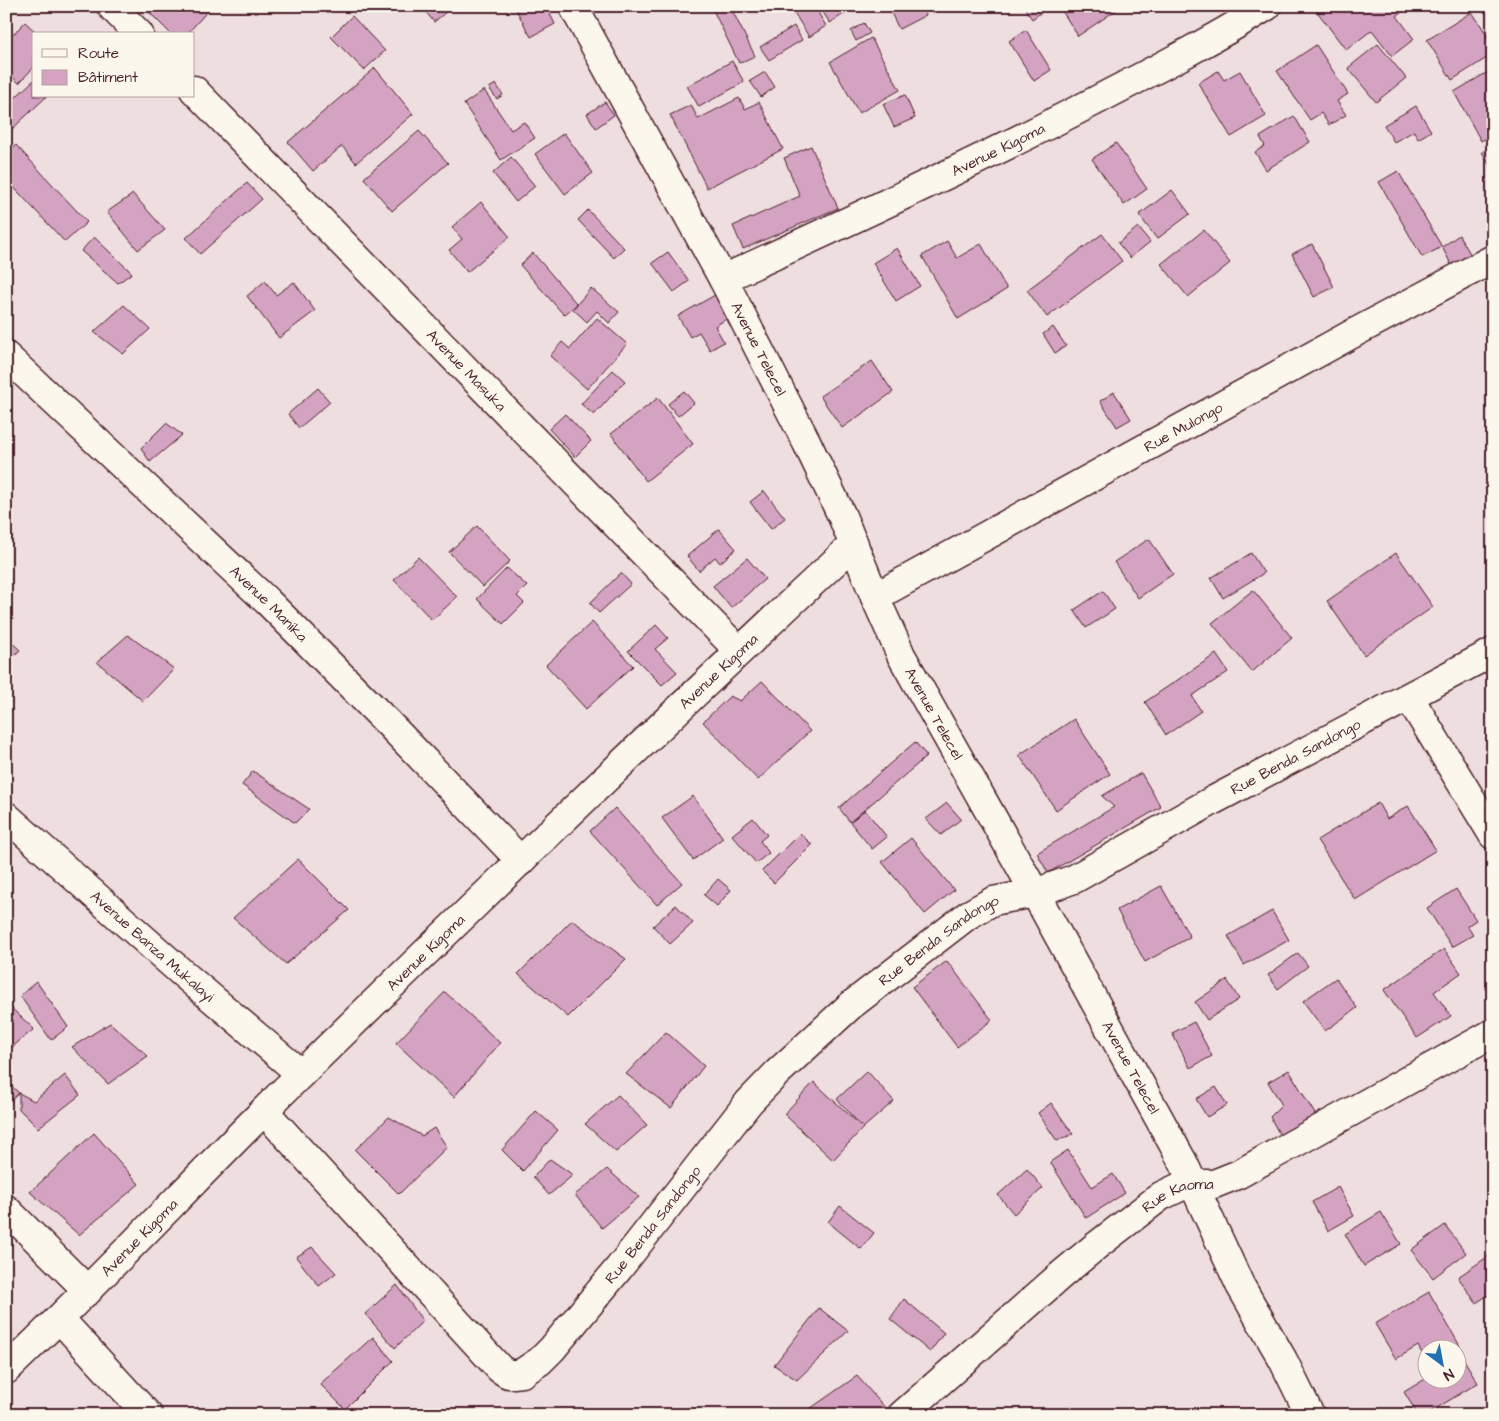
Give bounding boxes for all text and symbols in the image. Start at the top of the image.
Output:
legend [32,32,195,98]
text: Route [78,43,119,64]
text: Bâtiment [78,67,138,88]
street label: Avenue Kigoma [948,118,1049,181]
street label: Avenue Telecel [726,298,792,399]
street label: Avenue Masuka [422,325,511,416]
street label: Rue Mulongo [1140,397,1227,457]
street label: Avenue Manika [225,561,313,647]
street label: Avenue Kigoma [674,628,763,714]
street label: Avenue Telecel [900,664,968,764]
street label: Rue Benda Sandongo [1227,713,1365,800]
street label: Avenue Banza Mukalayi [86,886,220,1007]
street label: Rue Benda Sandongo [874,890,1001,991]
street label: Avenue Kigoma [382,909,470,995]
street label: Avenue Telecel [1097,1017,1165,1118]
street label: Rue Benda Sandongo [600,1161,706,1288]
street label: Rue Kaoma [1137,1173,1214,1218]
street label: Avenue Kigoma [96,1194,183,1281]
north arrow [1416,1338,1466,1388]
text: N [1439,1363,1457,1385]

